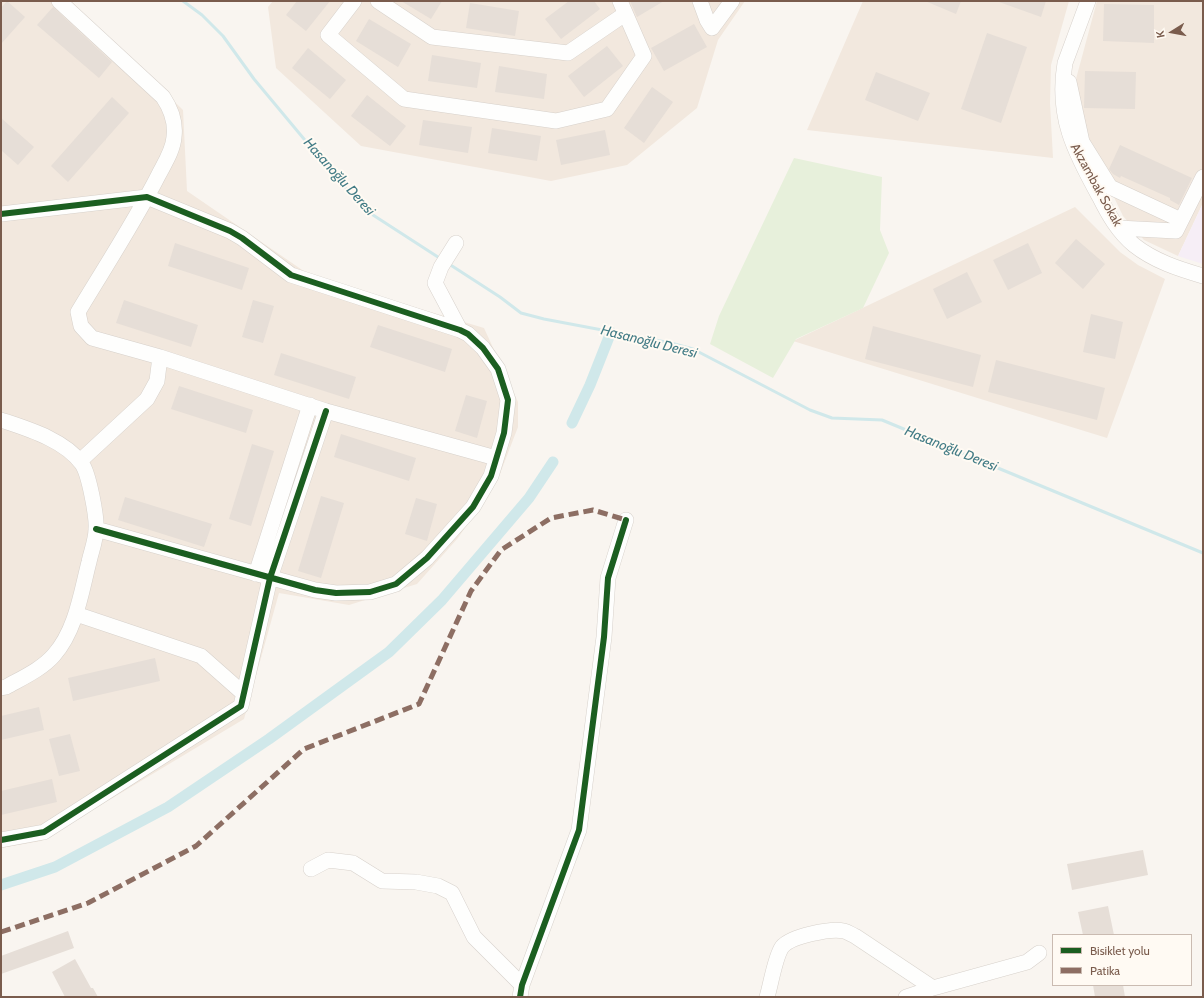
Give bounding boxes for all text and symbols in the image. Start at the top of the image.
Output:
north arrow [1152,12,1192,52]
text: K [1153,30,1168,39]
water label: Hasanoğlu Deresi [300,135,378,219]
street label: Akzambak Sokak [1067,141,1125,229]
water label: Hasanoğlu Deresi [599,322,699,362]
water label: Hasanoğlu Deresi [902,423,1000,475]
legend [1052,934,1192,986]
text: Bisiklet yolu [1090,943,1150,958]
text: Patika [1090,963,1120,978]

